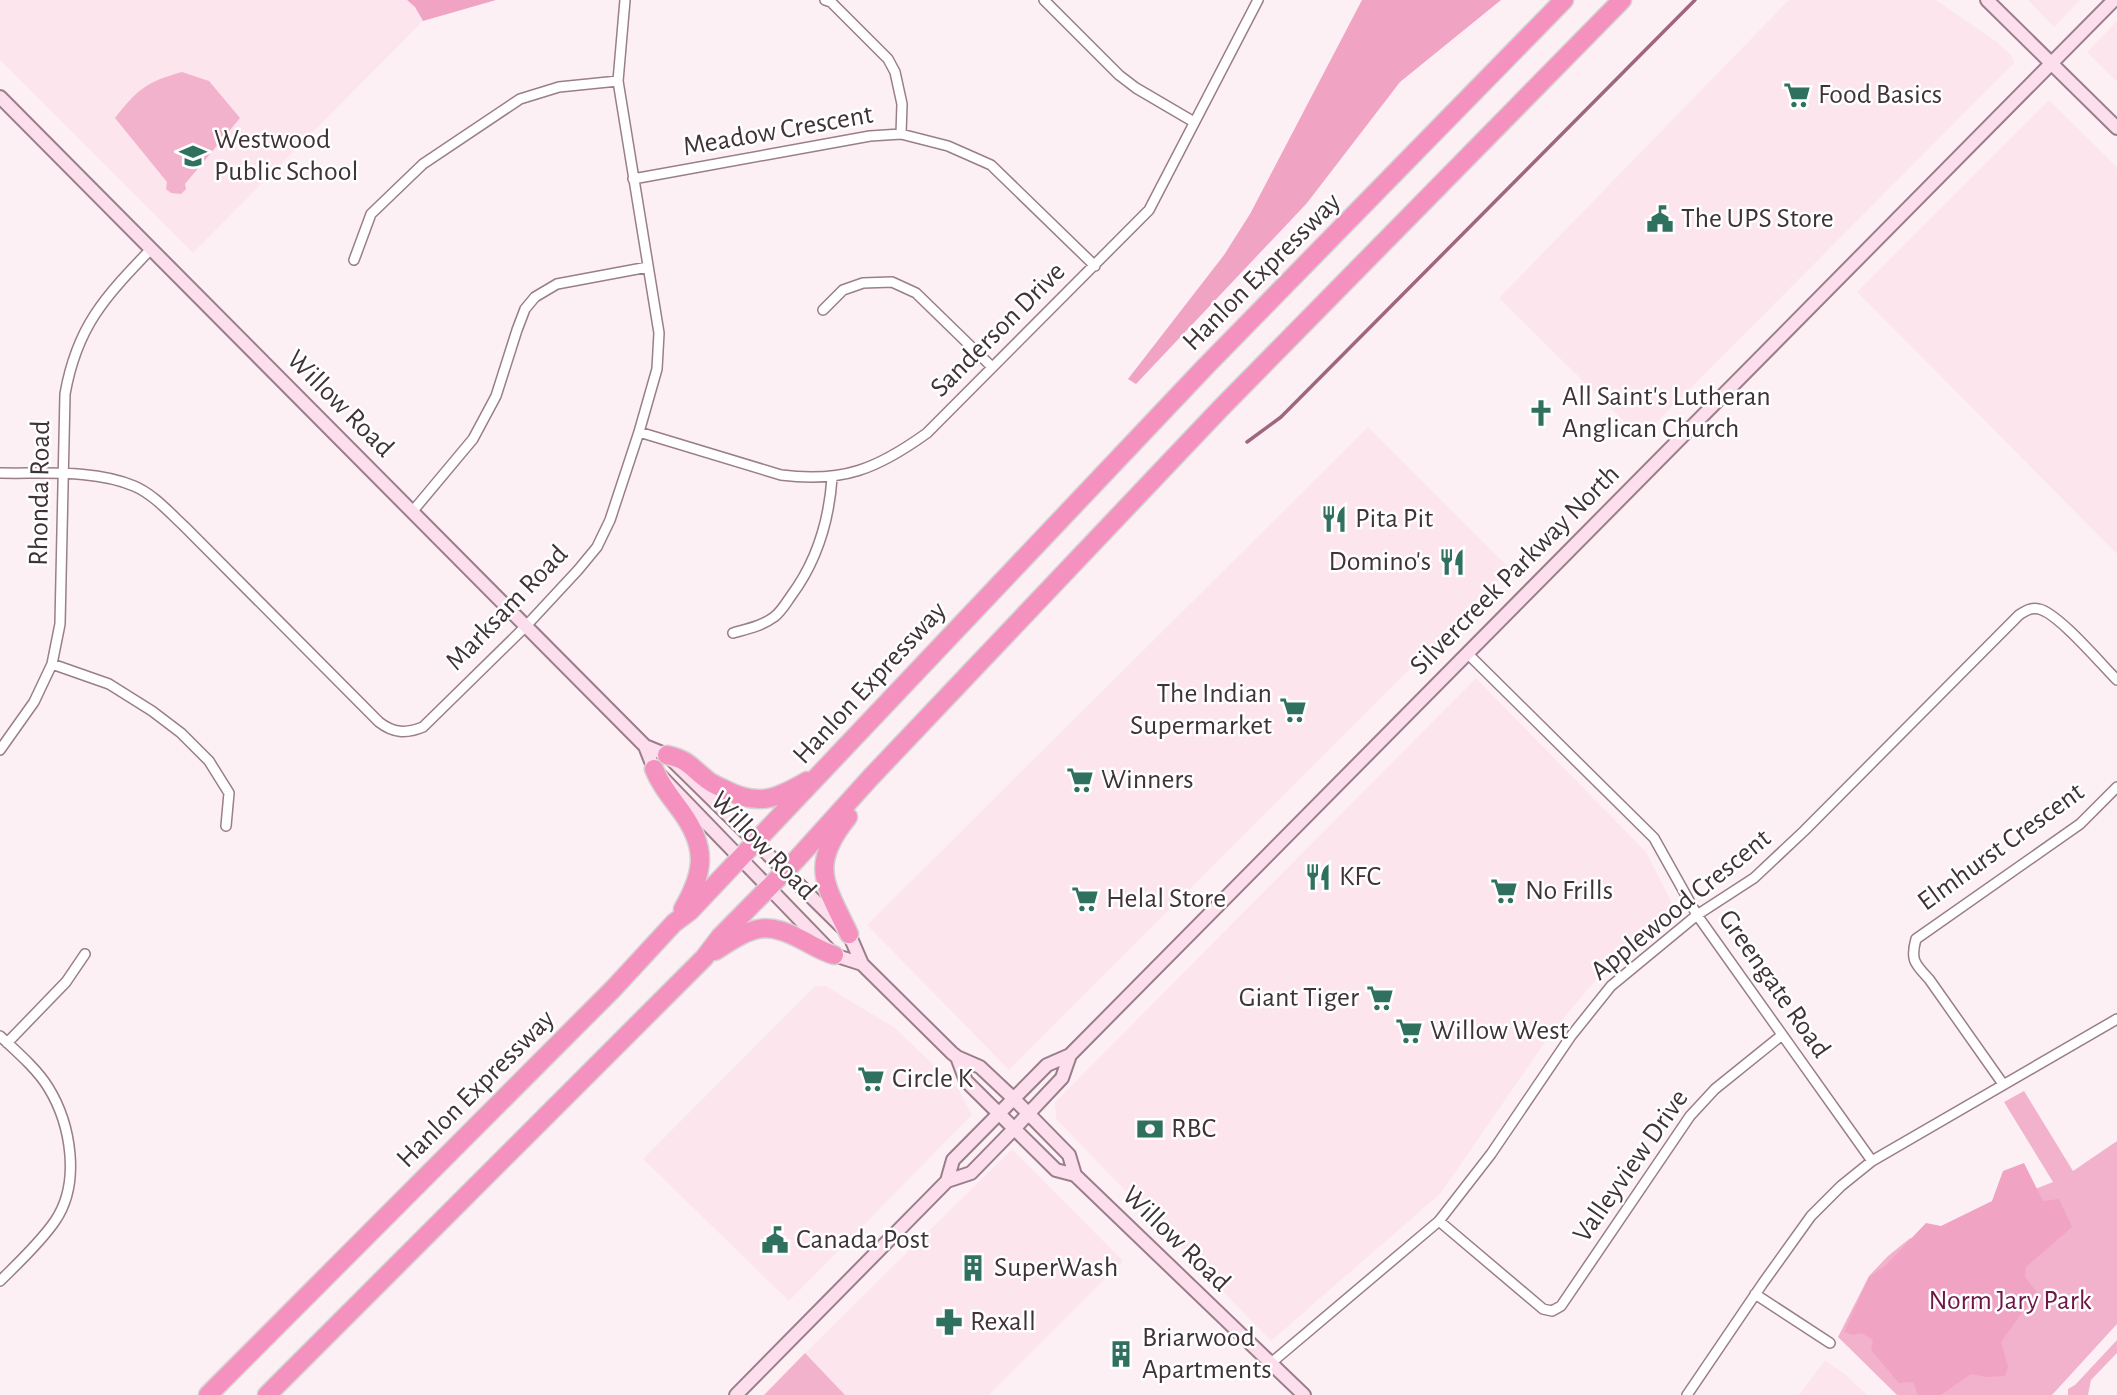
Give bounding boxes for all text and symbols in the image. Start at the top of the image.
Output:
supermarket icon: Food Basics [1782,80,1812,110]
place label: Food Basics [1818,81,1942,109]
street label: Meadow Crescent [681,101,875,161]
place label: Westwood Public School [214,126,358,186]
school or university icon: Westwood Public School [178,141,208,171]
street label: Hanlon Expressway [1178,188,1346,356]
public building icon: The UPS Store [1645,204,1675,234]
place label: The UPS Store [1681,205,1834,233]
street label: Sanderson Drive [925,257,1071,403]
street label: Willow Road [281,345,399,463]
place label: All Saint's Lutheran Anglican Church [1562,383,1771,443]
church icon: All Saint's Lutheran Anglican Church [1526,398,1556,428]
street label: Rhonda Road [25,420,55,566]
street label: Silvercreek Parkway North [1405,460,1625,680]
restaurant icon: Pita Pit [1319,504,1349,534]
place label: Pita Pit [1355,505,1433,533]
street label: Marksam Road [441,540,573,676]
restaurant icon: Domino's [1437,547,1467,577]
place label: Domino's [1329,548,1431,576]
street label: Hanlon Expressway [788,596,952,769]
place label: The Indian Supermarket [1130,680,1272,740]
supermarket icon: The Indian Supermarket [1278,695,1308,725]
supermarket icon: Winners [1065,765,1095,795]
place label: Winners [1101,766,1194,794]
street label: Elmhurst Crescent [1913,778,2089,916]
street label: Willow Road [705,787,821,905]
street label: Applewood Crescent [1586,824,1776,986]
restaurant icon: KFC [1303,862,1333,892]
place label: KFC [1339,863,1381,891]
supermarket icon: No Frills [1489,876,1519,906]
place label: No Frills [1525,877,1613,905]
supermarket icon: Helal Store [1070,884,1100,914]
place label: Helal Store [1106,885,1226,913]
street label: Greengate Road [1713,905,1835,1063]
supermarket icon: Giant Tiger [1365,983,1395,1013]
place label: Giant Tiger [1239,984,1359,1012]
street label: Hanlon Expressway [392,1005,560,1173]
supermarket icon: Willow West [1394,1016,1424,1046]
place label: Willow West [1430,1017,1569,1045]
supermarket icon: Circle K [856,1064,886,1094]
place label: Circle K [892,1065,974,1093]
street label: Valleyview Drive [1568,1085,1694,1247]
bank icon: RBC [1135,1114,1165,1144]
place label: RBC [1171,1115,1216,1143]
street label: Willow Road [1117,1181,1235,1297]
public building icon: Canada Post [760,1225,790,1255]
place label: Canada Post [796,1226,929,1254]
building icon: SuperWash [958,1253,988,1283]
place label: SuperWash [994,1254,1118,1282]
park label: Norm Jary Park [1928,1287,2092,1315]
pharmacy icon: Rexall [934,1307,964,1337]
place label: Rexall [970,1308,1036,1336]
place label: Briarwood Apartments [1142,1324,1272,1384]
building icon: Briarwood Apartments [1106,1339,1136,1369]

